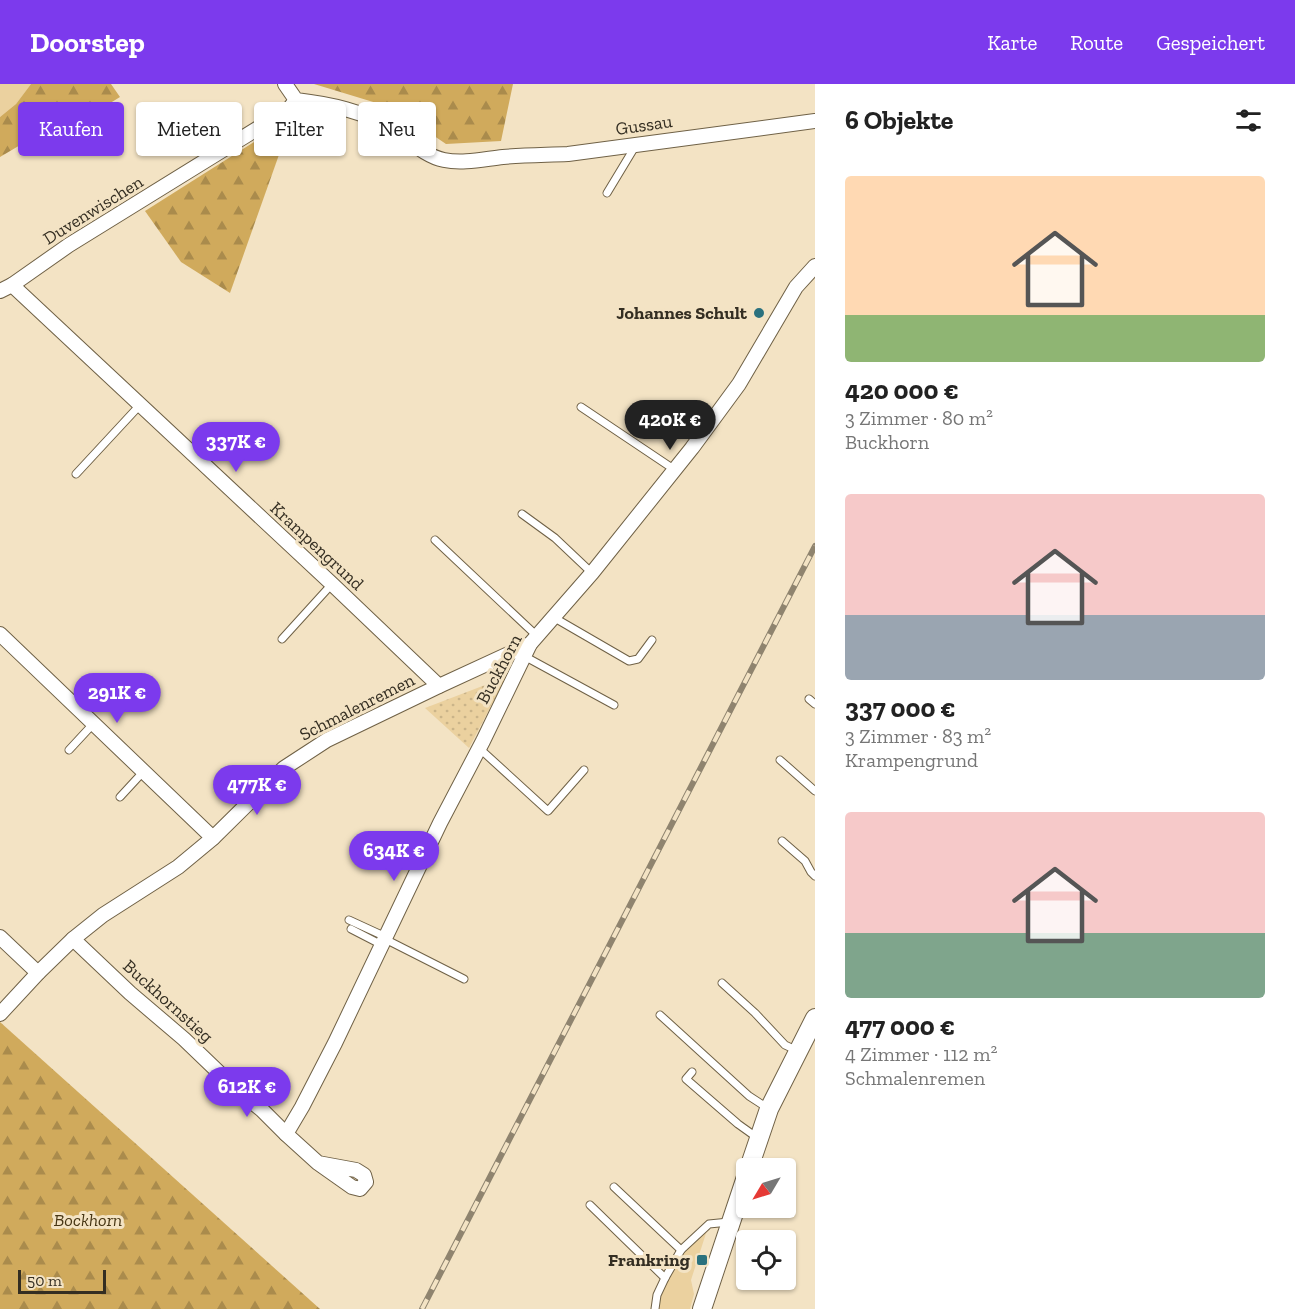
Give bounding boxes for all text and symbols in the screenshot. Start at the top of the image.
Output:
text: Doorstep [30,26,145,59]
text: Karte [987,30,1037,55]
text: Route [1070,30,1123,55]
text: Gespeichert [1156,30,1265,55]
chip: Kaufen [18,102,124,156]
chip: Mieten [136,102,242,156]
chip: Filter [254,102,346,156]
chip: Neu [358,102,436,156]
text: 6 Objekte [845,104,953,136]
icon: filters [1232,104,1265,137]
street label: Gussau [614,110,674,140]
street label: Duvenwischen [39,170,148,249]
icon: home [1001,215,1109,323]
place label: Johannes Schult [616,302,748,324]
marker: Johannes Schult [752,306,766,320]
text: 420 000 € [845,374,959,406]
pin: 420K € [621,400,719,451]
text: 3 Zimmer · 80 m² [845,406,993,430]
text: 420K € [639,407,701,431]
pin: 337K € [187,422,285,473]
text: 337K € [206,429,266,453]
text: Buckhorn [845,430,929,454]
street label: Krampengrund [266,497,368,595]
icon: home [1001,533,1109,641]
street label: Buckhorn [471,630,527,708]
street label: Schmalenremen [296,668,419,745]
pin: 291K € [68,673,166,724]
text: 291K € [88,680,146,704]
text: 337 000 € [845,692,956,724]
text: 3 Zimmer · 83 m² [845,724,991,748]
text: Krampengrund [845,748,978,772]
pin: 477K € [208,765,306,816]
text: 477K € [227,772,287,796]
pin: 634K € [345,831,443,882]
text: 634K € [363,838,425,862]
icon: home [1001,851,1109,959]
street label: Buckhornstieg [118,955,218,1047]
text: 477 000 € [845,1010,955,1042]
text: 4 Zimmer · 112 m² [845,1042,997,1066]
text: Schmalenremen [845,1066,985,1090]
pin: 612K € [198,1067,296,1118]
text: 612K € [218,1074,276,1098]
north arrow [736,1158,796,1218]
map controls [736,1158,796,1290]
park label: Bockhorn [54,1209,122,1231]
button: locate [736,1230,796,1290]
place label: Frankring [608,1249,690,1271]
marker: Frankring [695,1253,709,1267]
scale bar [18,1267,106,1294]
text: 50 m [27,1271,62,1290]

